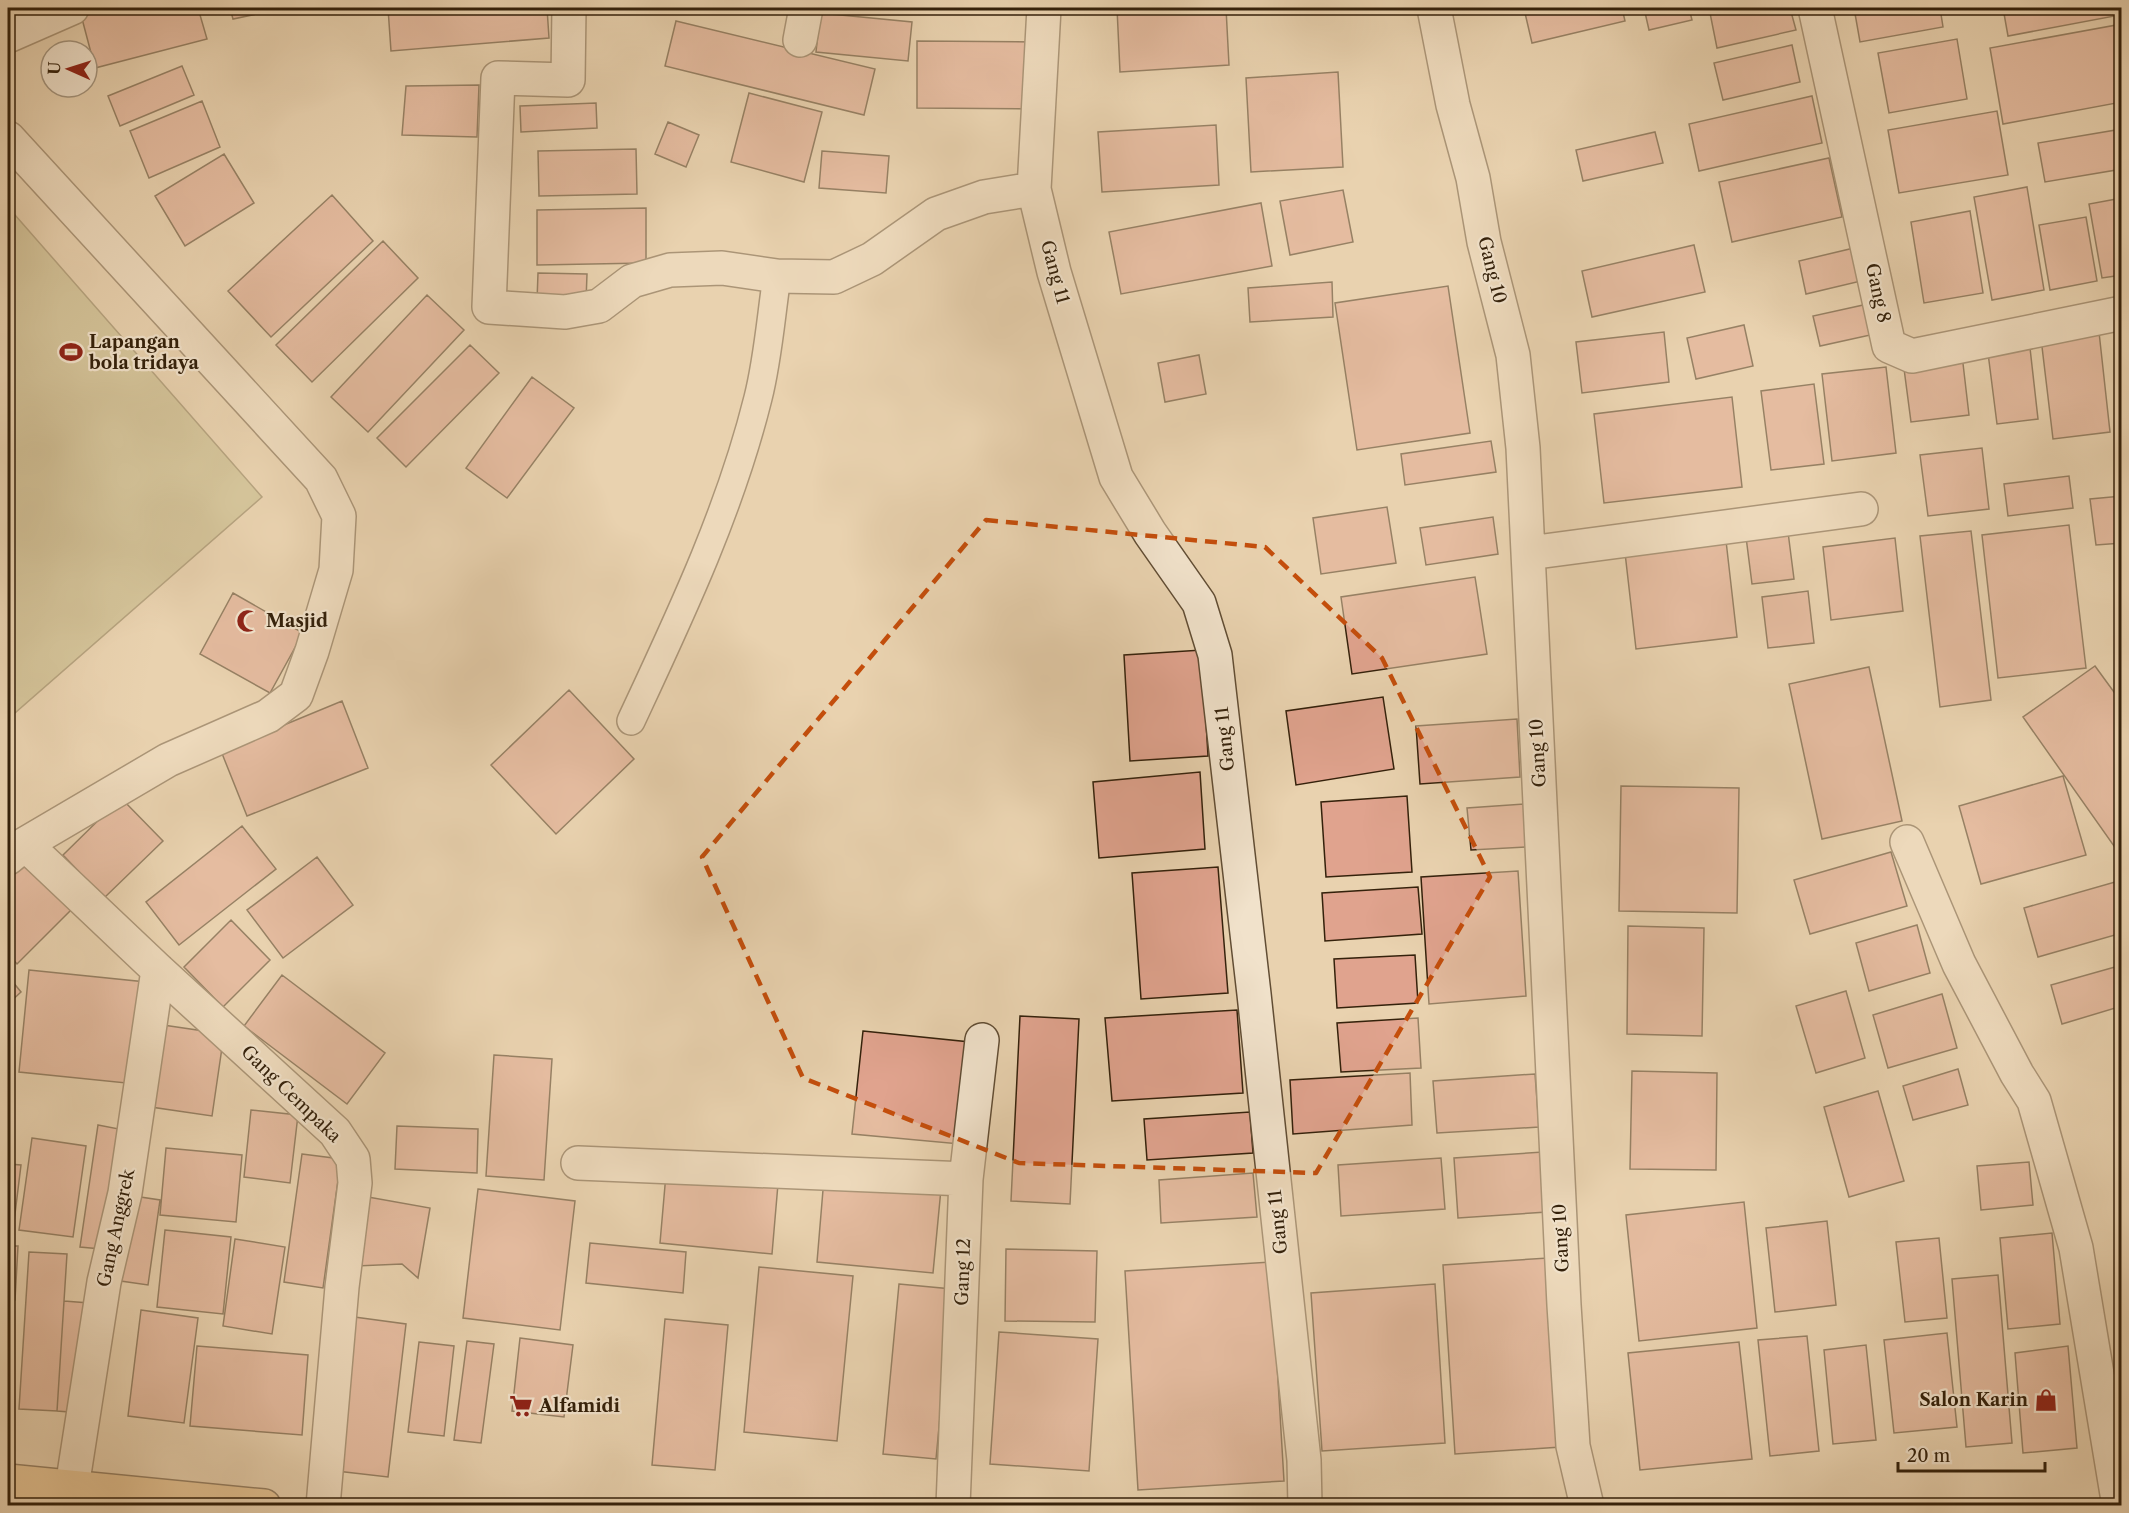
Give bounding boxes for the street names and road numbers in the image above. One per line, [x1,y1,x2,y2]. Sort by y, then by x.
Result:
street label: Gang 10 [1473,234,1511,306]
street label: Gang 11 [1036,238,1074,307]
street label: Gang 8 [1861,261,1895,325]
street label: Gang 11 [1211,705,1239,772]
street label: Gang 10 [1525,718,1551,788]
street label: Gang Cempaka [236,1041,346,1148]
street label: Gang Anggrek [93,1165,140,1289]
street label: Gang 11 [1264,1188,1292,1255]
street label: Gang 10 [1548,1203,1574,1273]
street label: Gang 12 [951,1238,975,1306]

